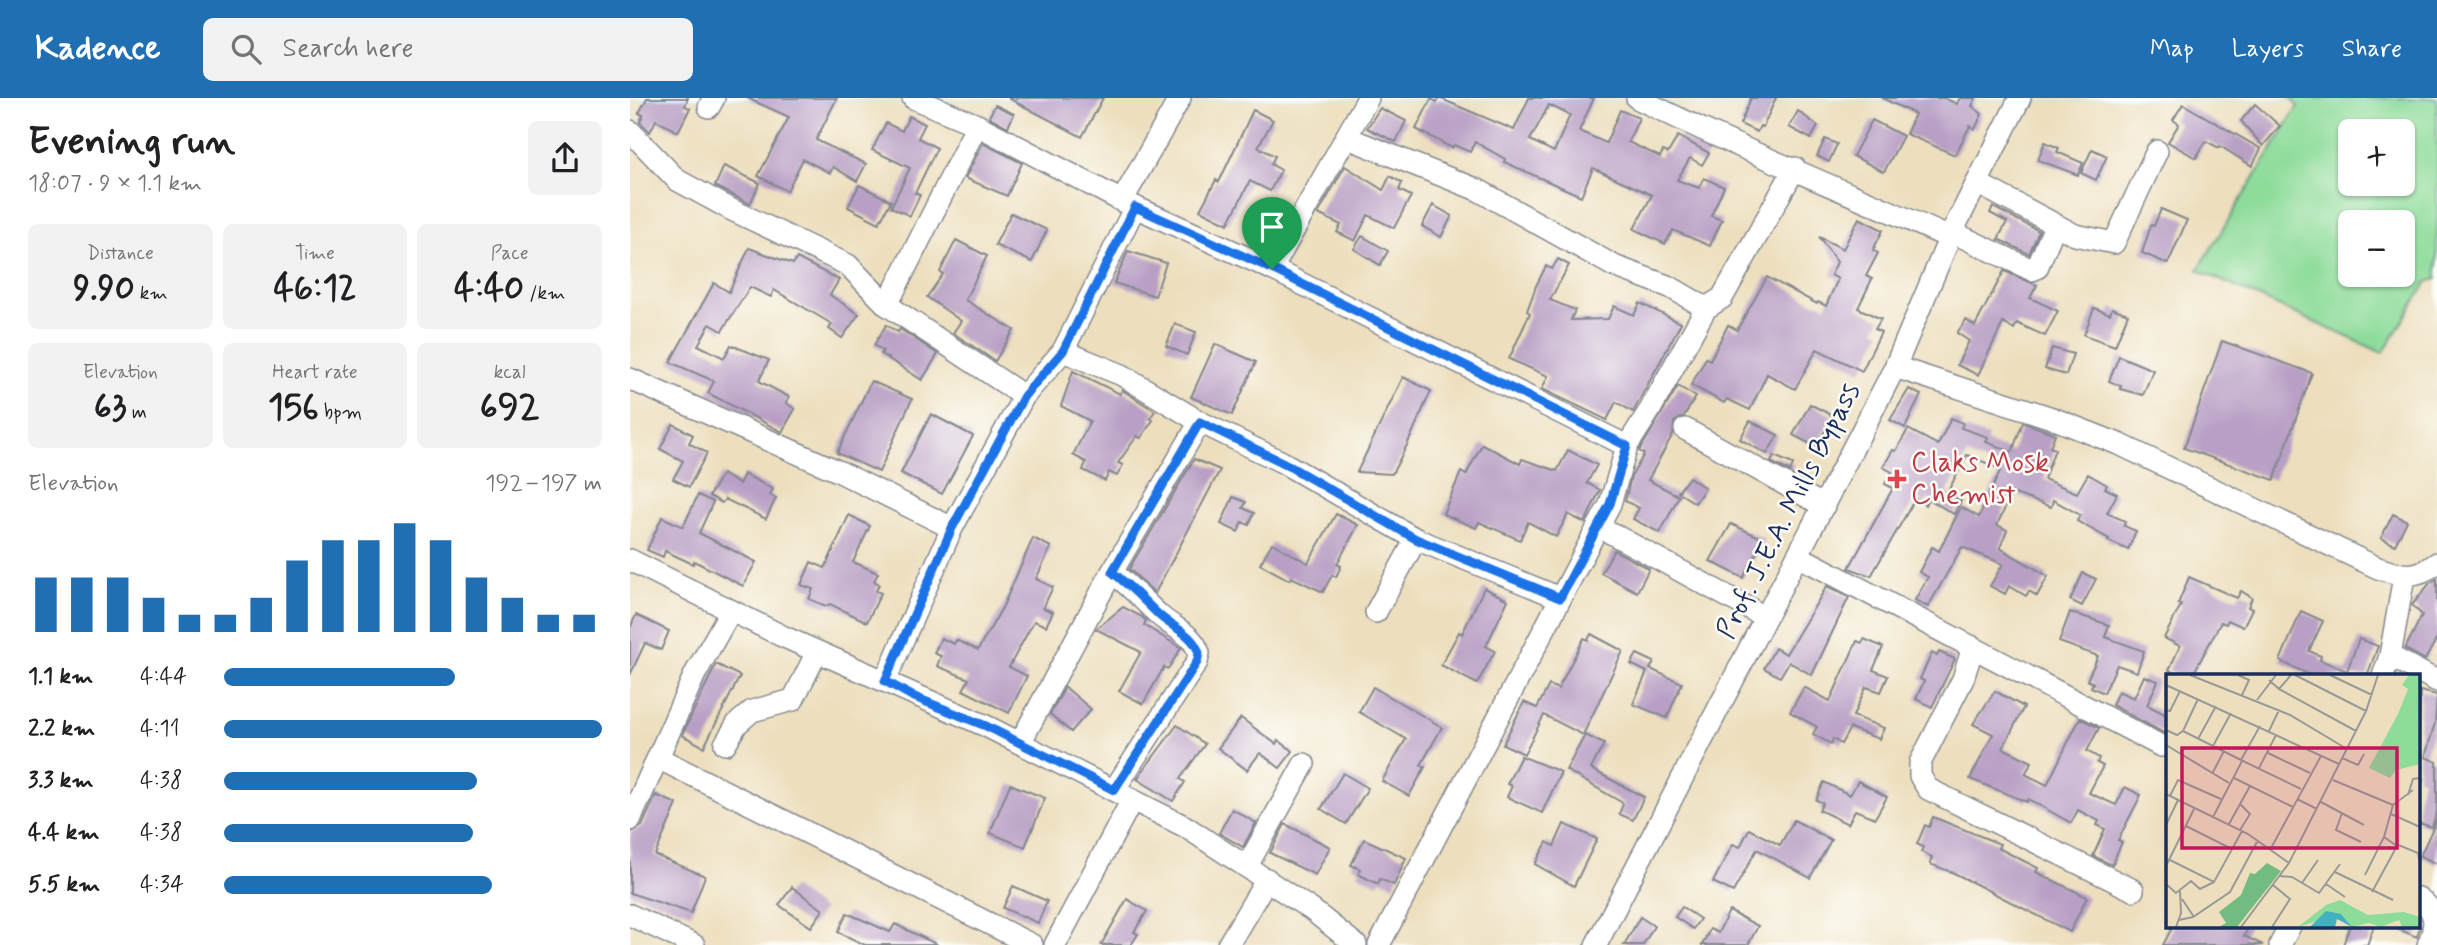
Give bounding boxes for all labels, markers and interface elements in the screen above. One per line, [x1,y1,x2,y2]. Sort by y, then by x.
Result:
search box [203,18,693,81]
text: Kadence [35,27,161,71]
icon: search [227,30,265,68]
text: Search here [283,32,413,66]
text: Map [2150,34,2194,65]
text: Layers [2232,34,2304,65]
text: Share [2342,34,2402,65]
text: Evening run [28,118,235,167]
map controls [2338,119,2415,287]
button: + [2338,119,2415,196]
button: share [528,121,602,195]
text: 18:07 · 9 × 1.1 km [28,169,202,199]
pin [1242,197,1302,269]
icon: arrive [1253,208,1291,246]
button: − [2338,210,2415,287]
text: Distance [87,241,154,266]
text: Time [295,241,335,266]
text: Pace [491,241,529,266]
text: 9.90 [73,266,135,312]
text: 46:12 [273,266,357,312]
text: 4:40 [454,266,524,312]
text: km [135,281,168,306]
text: /km [524,281,565,306]
text: Elevation [83,360,158,385]
text: Heart rate [272,360,358,385]
text: kcal [494,360,526,385]
street label: Prof. J.E.A. Mills Bypass [1708,377,1870,645]
text: 63 [94,385,127,431]
text: 156 [268,385,319,431]
text: 692 [480,385,539,431]
text: m [127,400,147,425]
text: bpm [319,400,362,425]
place label: Claks Mosk Chemist [1911,445,2049,514]
text: Elevation [28,469,119,499]
text: 192–197 m [485,469,602,499]
marker: Claks Mosk Chemist [1889,471,1905,487]
text: 1.1 km [28,662,93,692]
text: 4:44 [140,662,187,692]
inset map [2166,674,2420,928]
text: 2.2 km [28,714,95,744]
text: 4:11 [140,714,180,744]
text: 3.3 km [28,766,93,796]
text: 4:38 [140,766,183,796]
text: 4.4 km [28,818,99,848]
text: 4:38 [140,818,183,848]
text: 5.5 km [28,870,100,900]
text: 4:34 [140,870,184,900]

